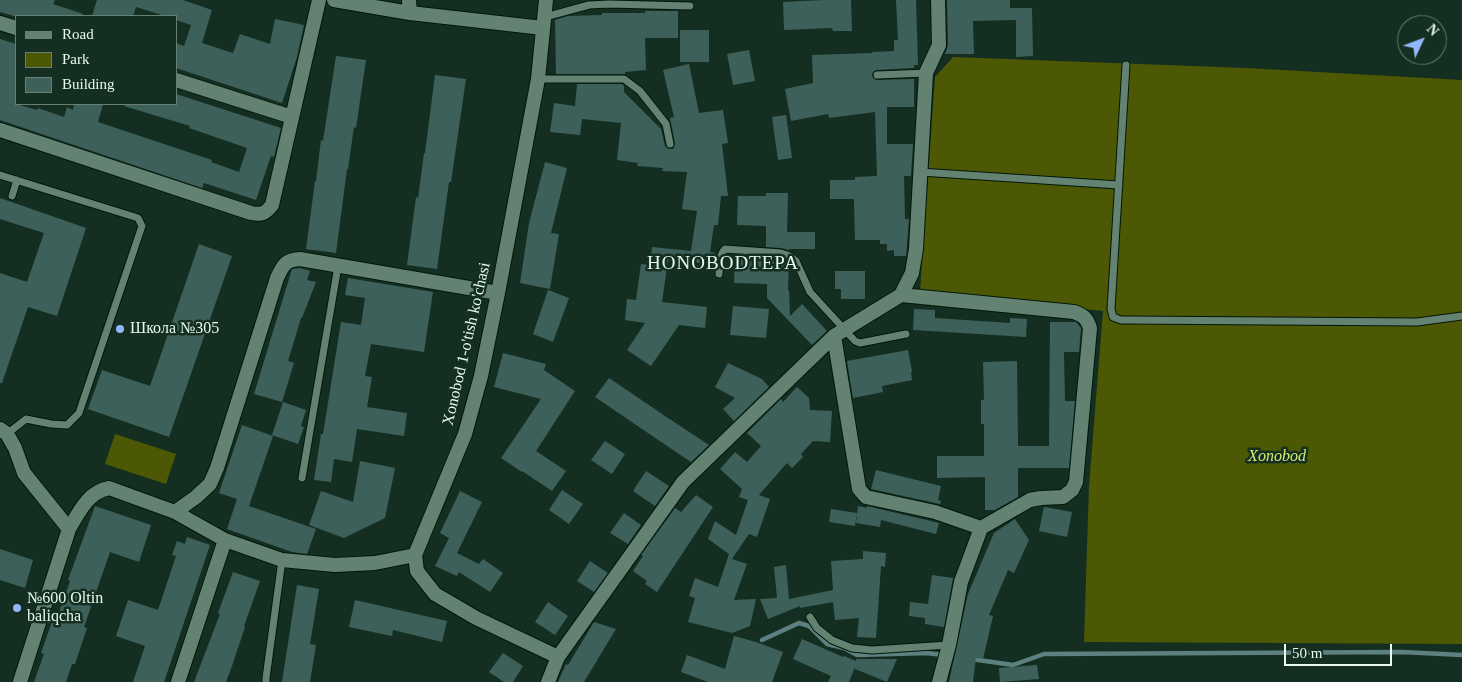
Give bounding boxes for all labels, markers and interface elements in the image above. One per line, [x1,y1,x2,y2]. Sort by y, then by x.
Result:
legend [15,15,178,105]
north arrow [1397,15,1447,65]
text: N [1424,21,1442,39]
text: Road [62,26,94,42]
text: Park [62,51,90,67]
text: Building [62,76,115,92]
district label: HONOBODTEPA [646,253,800,275]
street label: Xonobod 1-o'tish ko'chasi [439,261,495,427]
place label: Школа №305 [130,319,219,339]
marker: Школа №305 [114,323,126,335]
park label: Xonobod [1248,447,1306,467]
place label: №600 Oltin baliqcha [27,589,103,627]
marker: №600 Oltin baliqcha [11,602,23,614]
scale bar [1287,634,1394,666]
text: 50 m [1292,645,1322,661]

